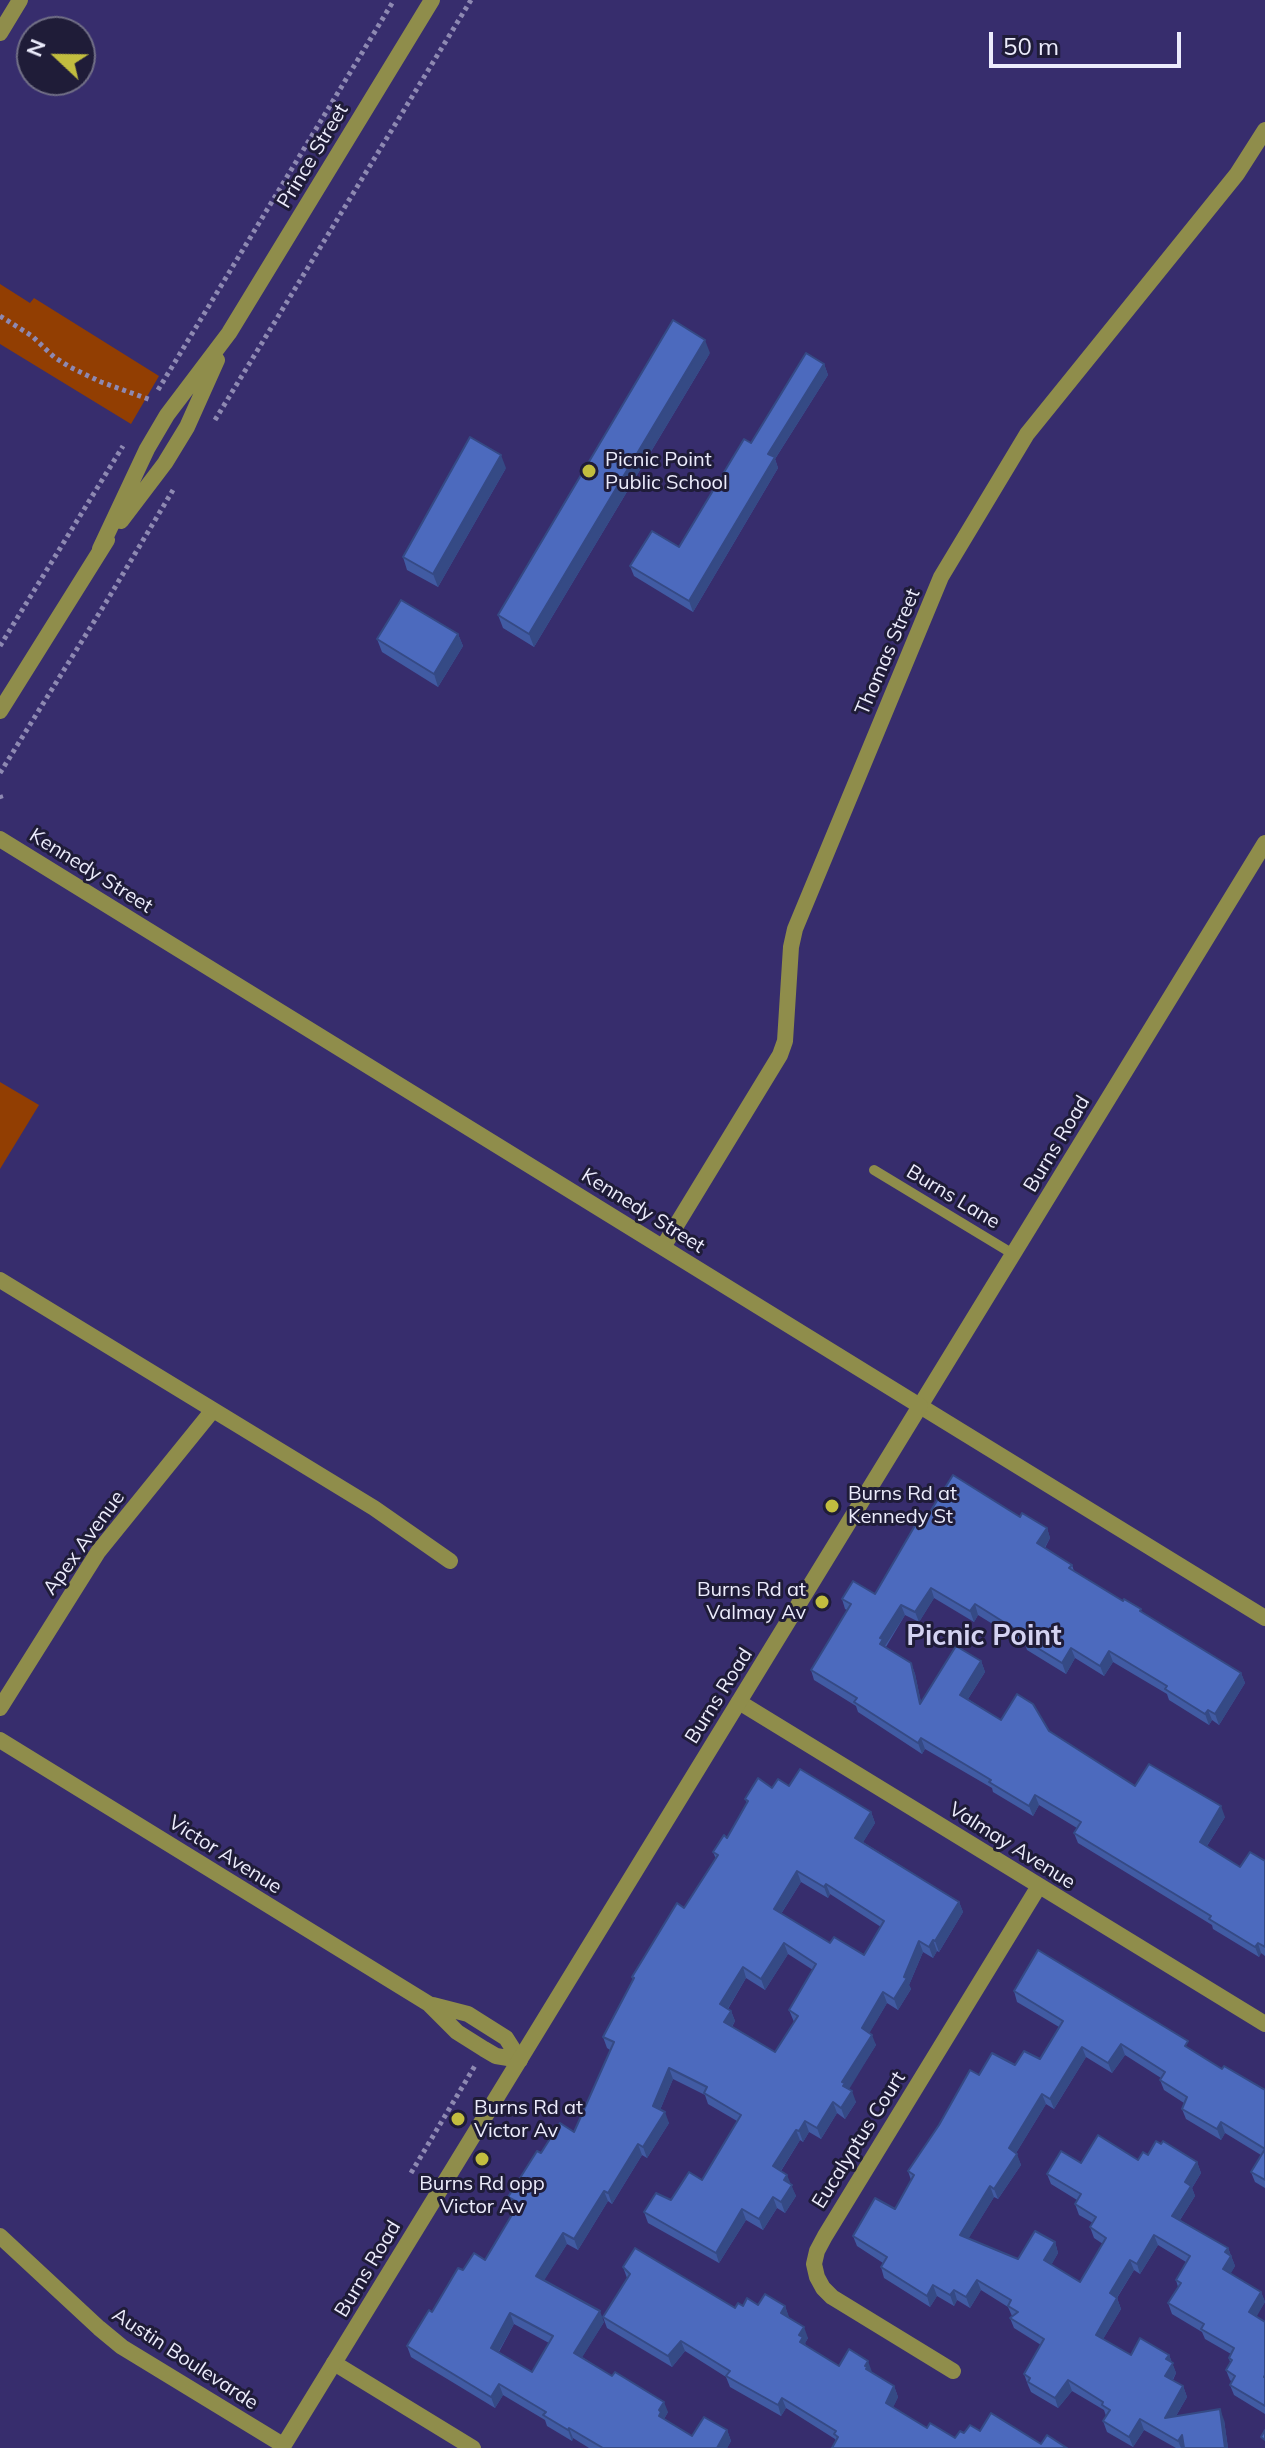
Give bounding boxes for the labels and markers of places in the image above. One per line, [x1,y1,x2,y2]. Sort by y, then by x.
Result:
place label: Picnic Point Public School [605,448,728,495]
marker: Picnic Point Public School [580,462,598,480]
place label: Burns Rd at Kennedy St [848,1482,957,1529]
marker: Burns Rd at Kennedy St [823,1497,841,1515]
place label: Burns Rd at Valmay Av [697,1578,806,1625]
marker: Burns Rd at Valmay Av [813,1593,831,1611]
place label: Burns Rd at Victor Av [474,2096,583,2143]
marker: Burns Rd at Victor Av [449,2110,467,2128]
marker: Burns Rd opp Victor Av [473,2150,491,2168]
place label: Burns Rd opp Victor Av [419,2172,545,2219]

